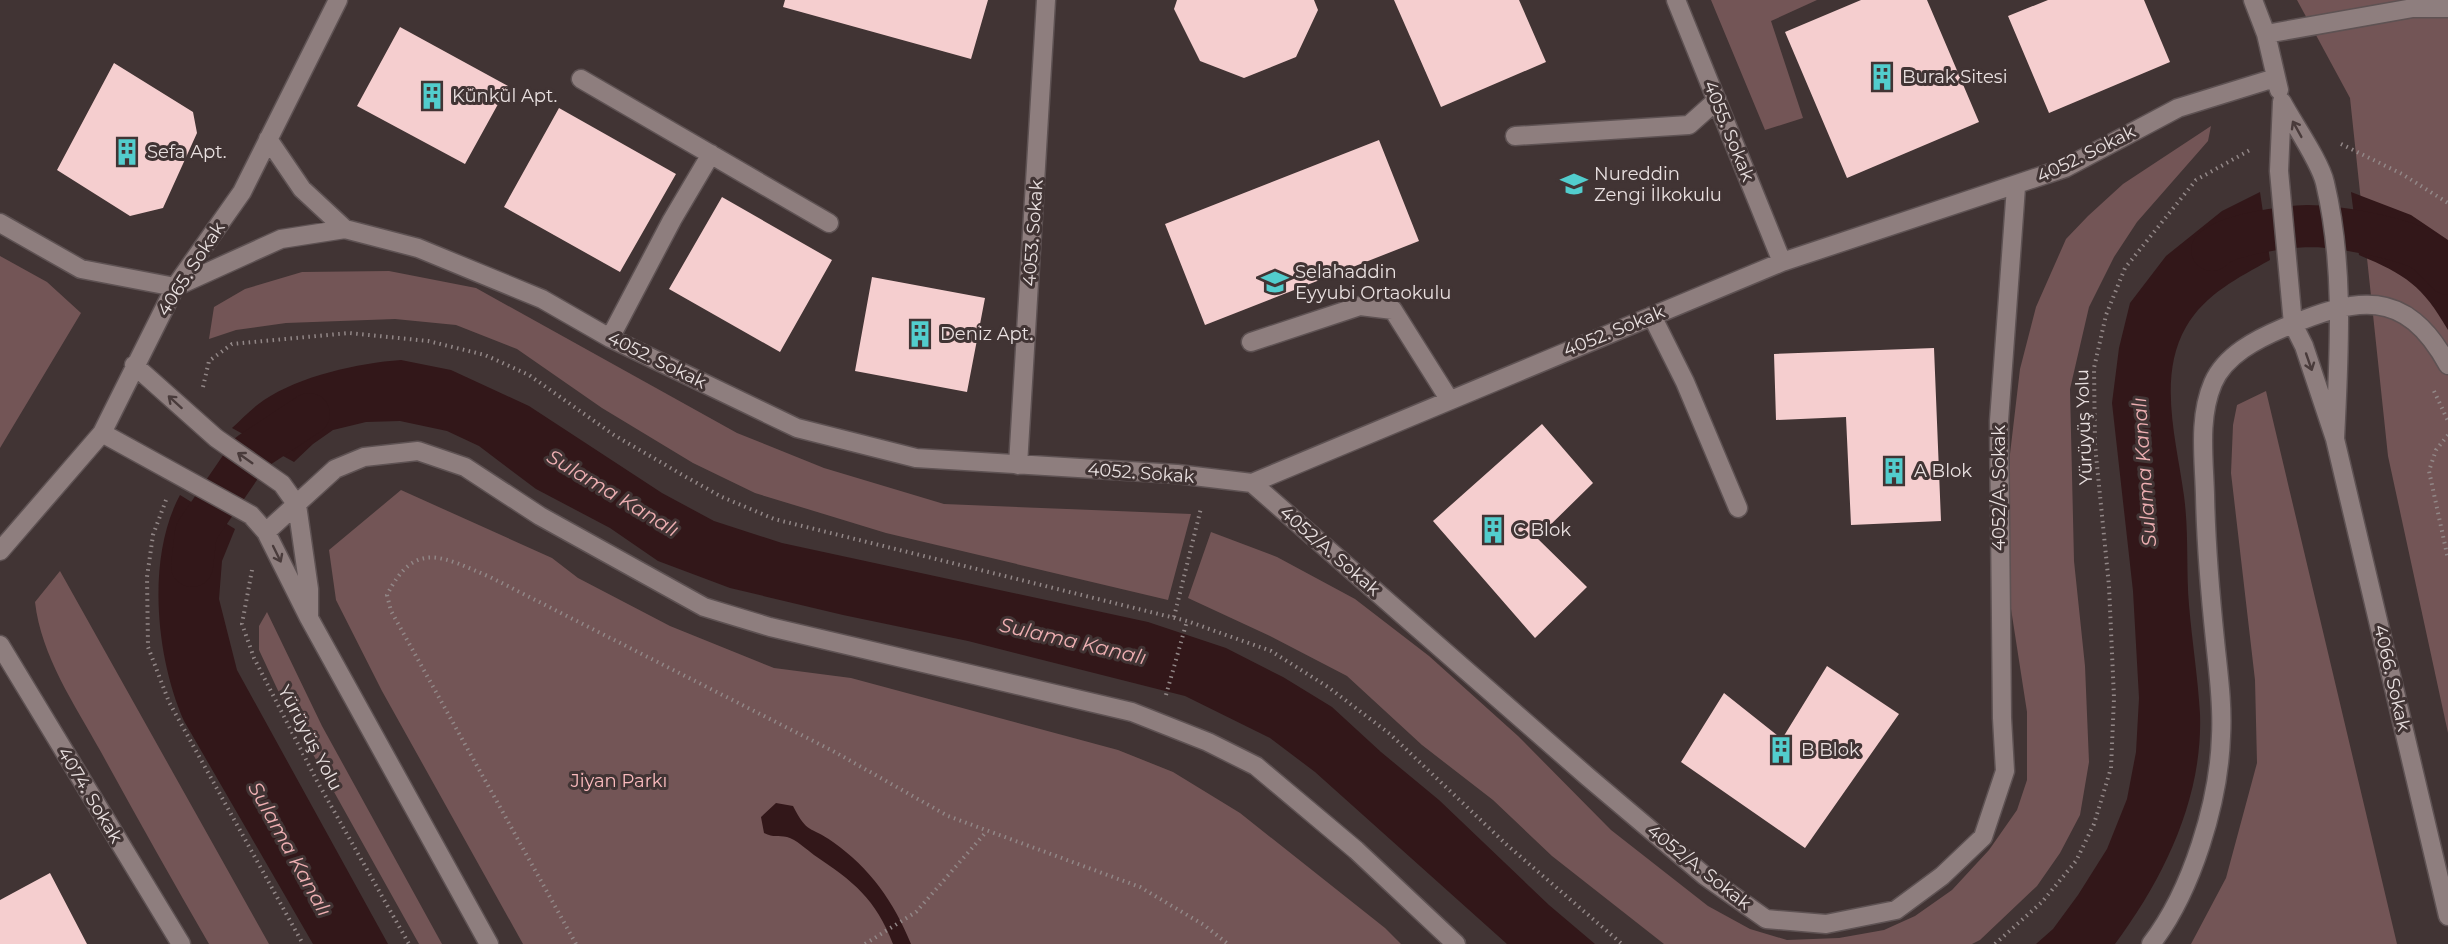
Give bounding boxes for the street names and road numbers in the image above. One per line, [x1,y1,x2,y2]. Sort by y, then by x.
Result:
street label: 4055. Sokak [1699,77,1759,185]
street label: 4052. Sokak [2033,121,2139,187]
street label: 4053. Sokak [1018,179,1048,287]
street label: 4065. Sokak [152,218,230,320]
street label: 4052. Sokak [1560,301,1668,361]
street label: 4052. Sokak [604,327,710,393]
street label: Yürüyüş Yolu [2071,369,2097,485]
street label: 4052/A. Sokak [1988,425,2010,551]
street label: 4052. Sokak [1087,458,1195,488]
street label: 4052/A. Sokak [1275,501,1385,601]
street label: 4066. Sokak [2369,623,2415,734]
street label: Yürüyüş Yolu [273,682,347,794]
street label: 4074. Sokak [53,743,127,847]
street label: 4052/A. Sokak [1643,820,1756,915]

